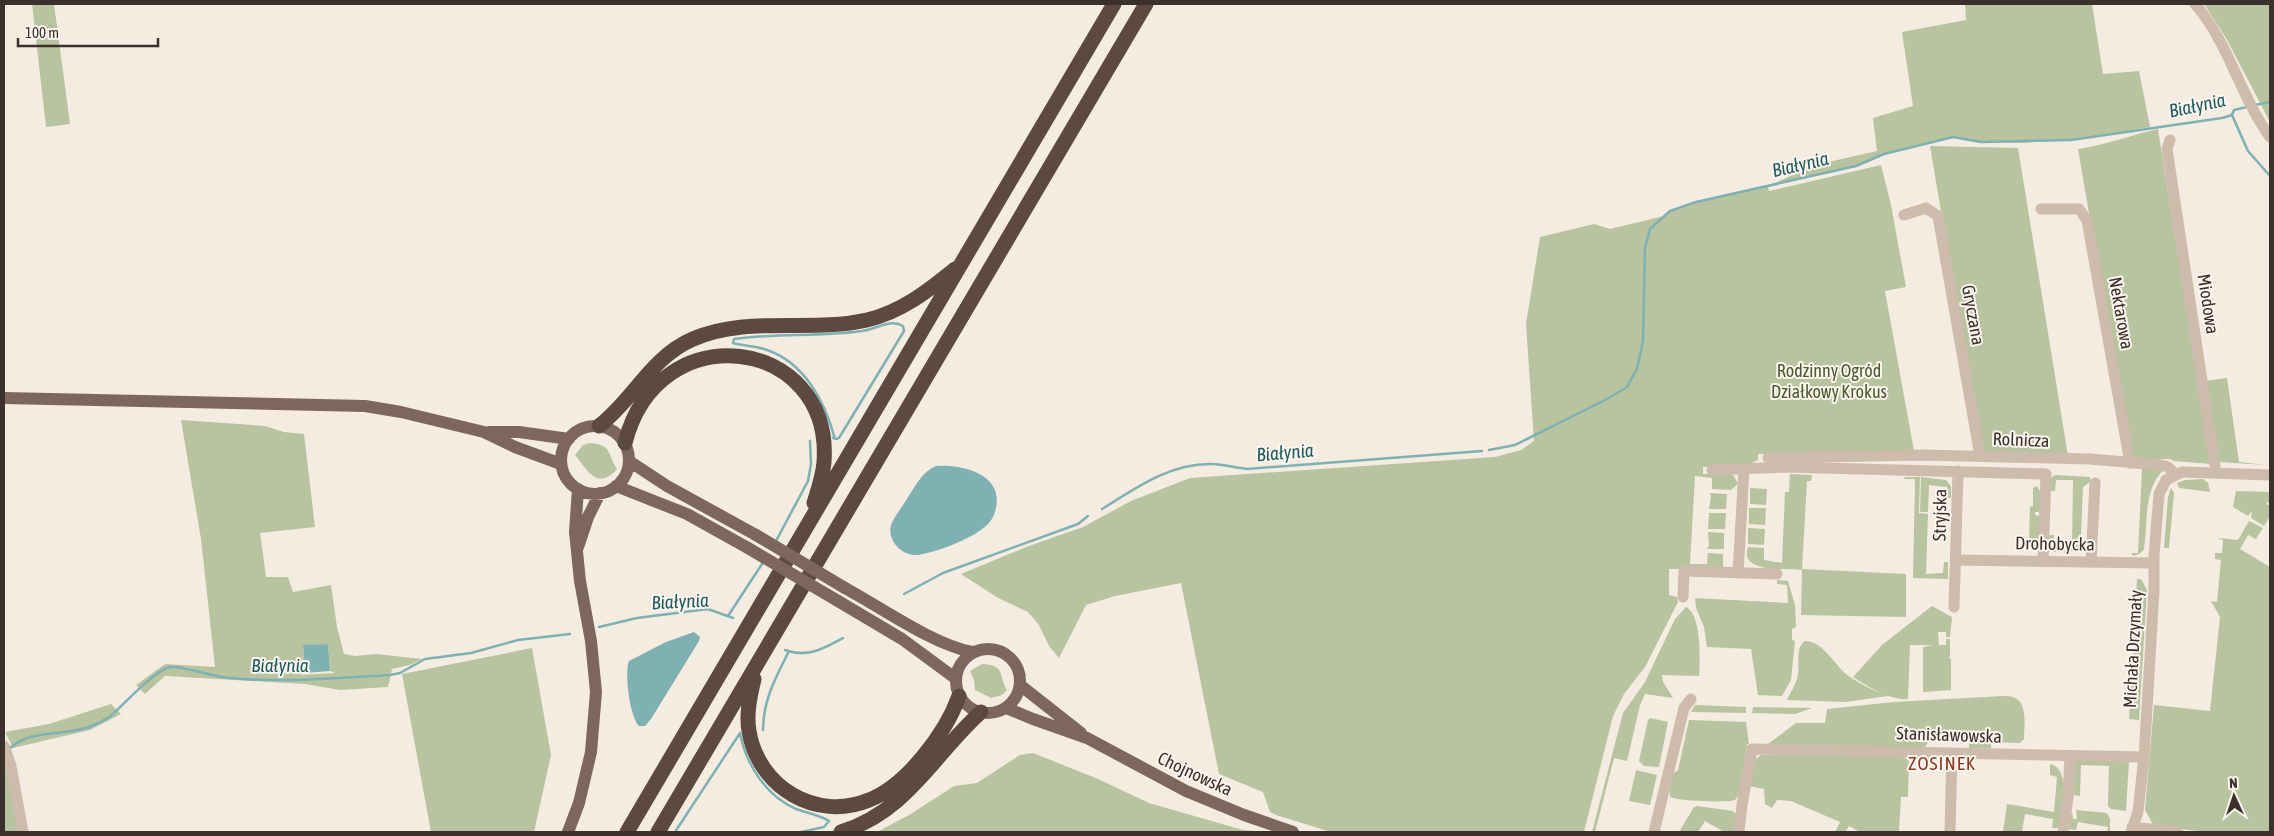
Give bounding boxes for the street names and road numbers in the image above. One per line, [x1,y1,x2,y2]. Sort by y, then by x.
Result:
street label: Miodowa [2193,272,2224,335]
street label: Nektarowa [2105,275,2138,351]
street label: Gryczana [1958,283,1989,347]
street label: Rolnicza [1992,428,2050,451]
street label: Stryjska [1929,489,1950,541]
street label: Drohobycka [2015,532,2095,555]
street label: Michała Drzymały [2119,589,2146,709]
street label: Stanisławowska [1896,722,2002,747]
street label: Chojnowska [1155,747,1236,800]

